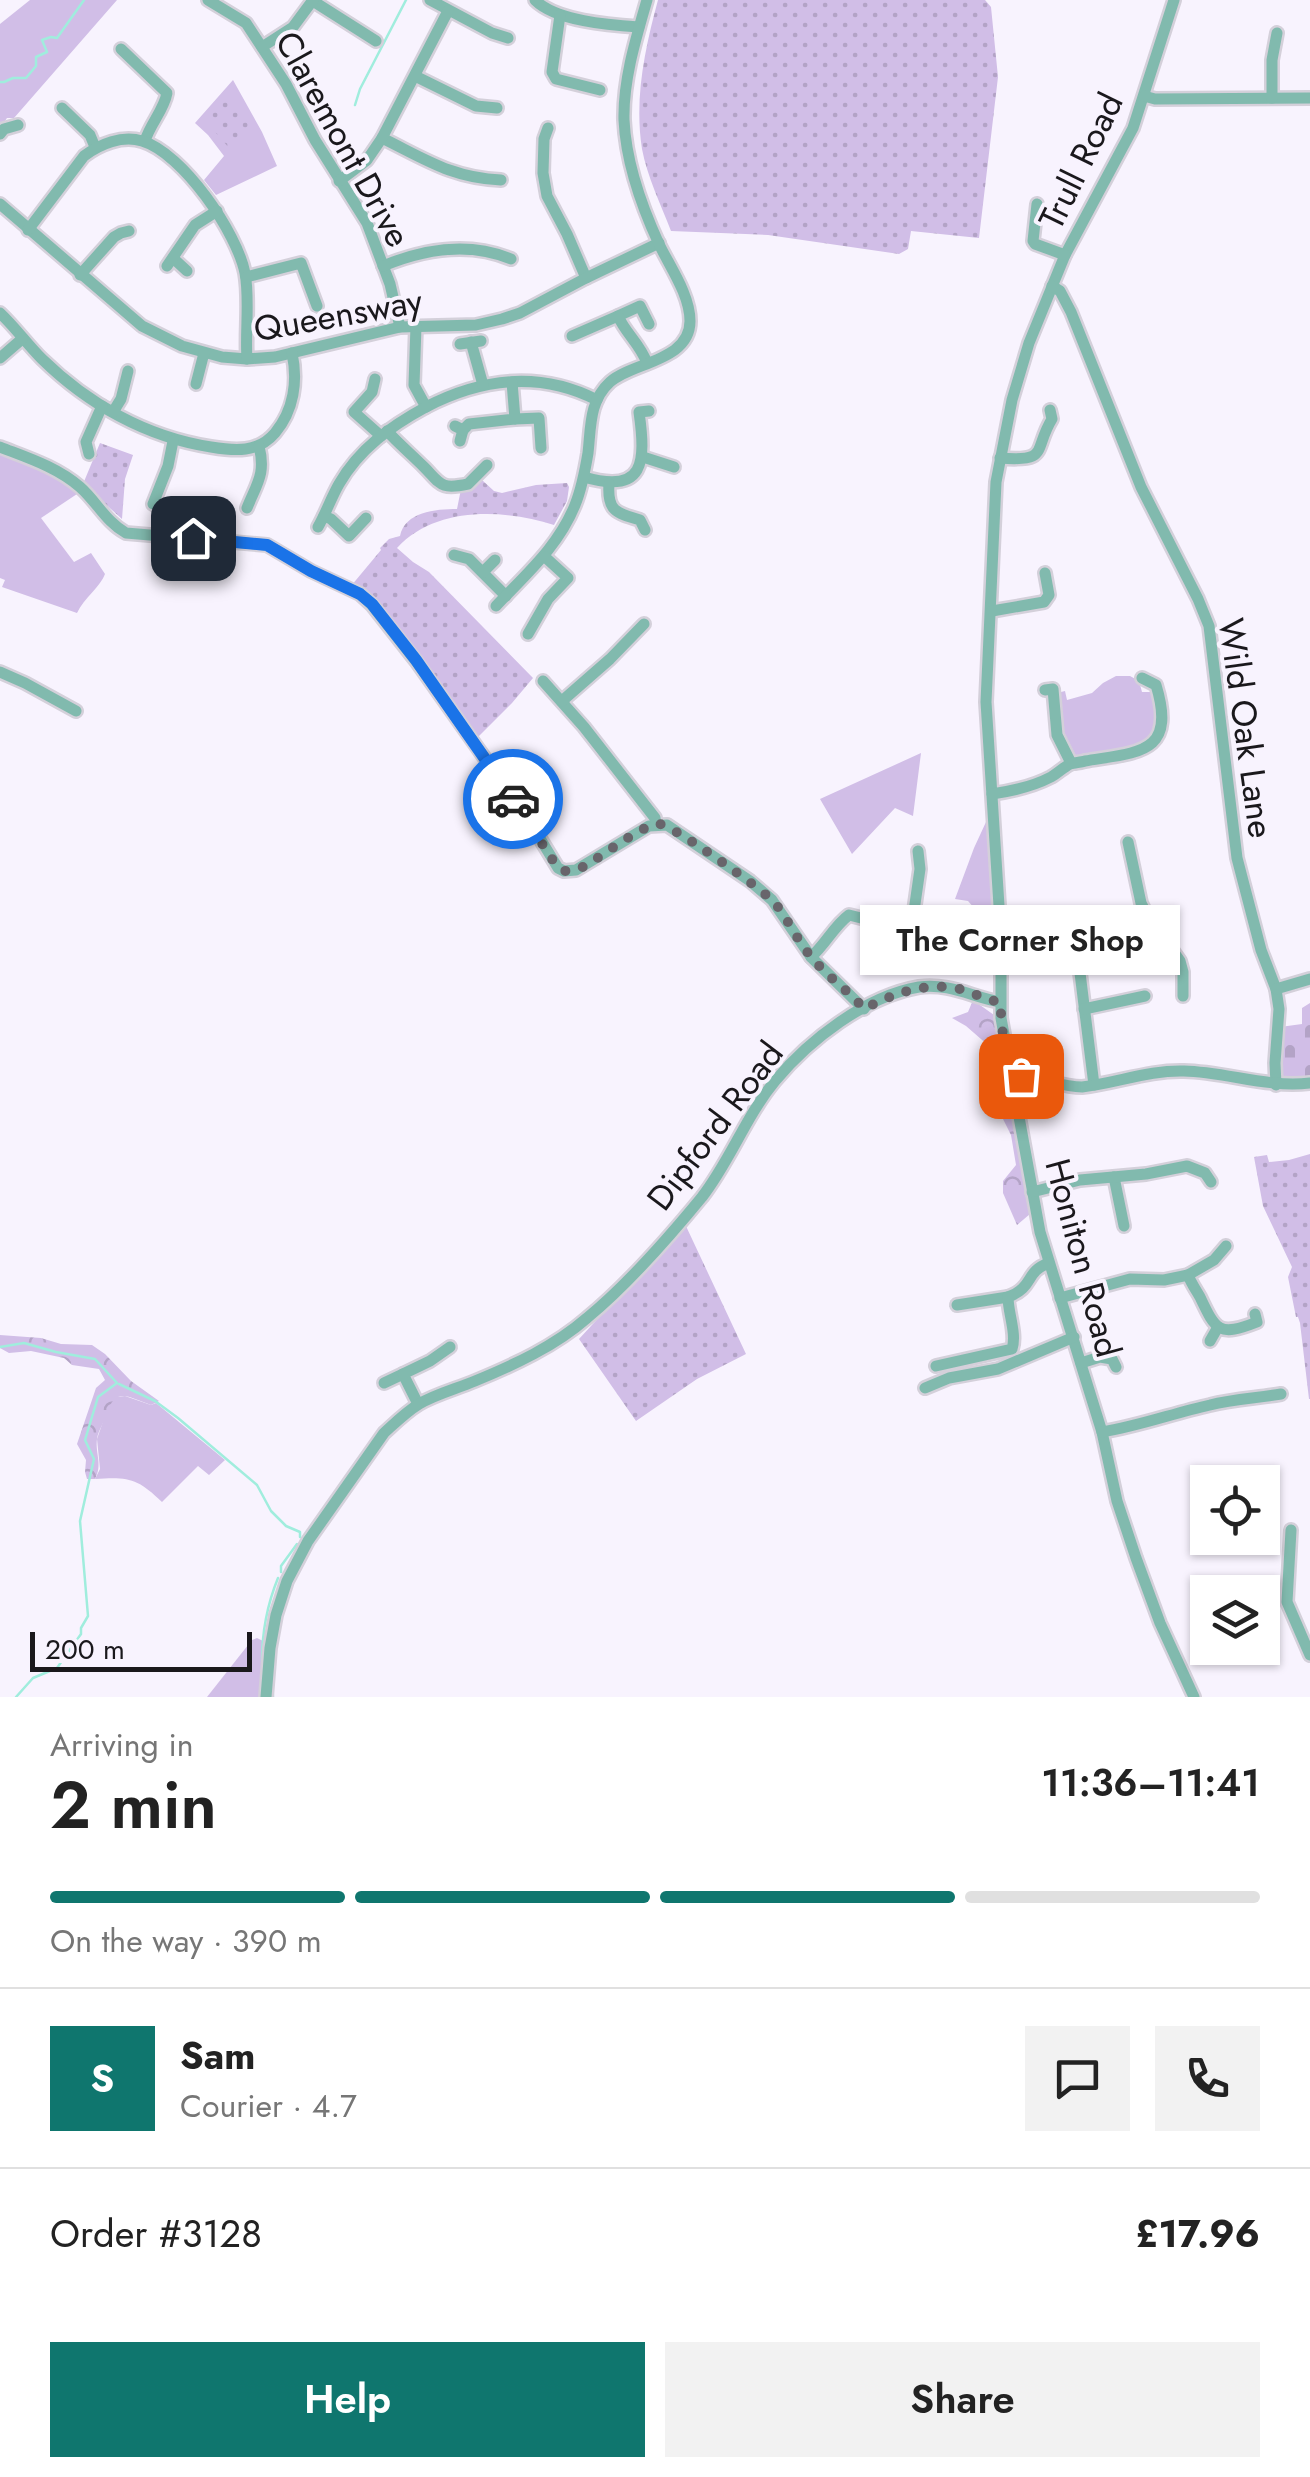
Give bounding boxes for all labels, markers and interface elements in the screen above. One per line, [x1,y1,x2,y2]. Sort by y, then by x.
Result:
street label: Claremont Drive [263,22,423,256]
street label: Trull Road [1027,84,1135,238]
street label: Queensway [250,275,427,354]
pin [151,496,236,581]
icon: home [166,511,221,566]
street label: Wild Oak Lane [1206,615,1286,841]
courier [463,749,563,849]
icon: car [486,772,541,827]
callout: The Corner Shop [861,906,1181,976]
text: The Corner Shop [896,917,1144,963]
street label: Dipford Road [635,1031,795,1221]
pin [979,1034,1064,1119]
icon: bag [994,1049,1049,1104]
street label: Honiton Road [1033,1153,1133,1363]
map controls [1190,1465,1280,1665]
button: locate [1190,1465,1280,1555]
button: layers [1190,1575,1280,1665]
scale bar [30,1627,252,1672]
text: 200 m [45,1629,125,1670]
text: Arriving in [50,1722,194,1768]
text: 11:36–11:41 [1041,1755,1260,1810]
text: 2 min [50,1758,217,1852]
text: On the way · 390 m [50,1918,322,1964]
button: chat [1025,2026,1130,2131]
button: phone [1155,2026,1260,2131]
text: Sam [180,2028,255,2083]
text: S [91,2051,114,2106]
text: Courier · 4.7 [180,2083,357,2129]
text: Order #3128 [50,2206,262,2261]
text: £17.96 [1135,2206,1260,2261]
button: Help [50,2342,645,2457]
button: Share [665,2342,1260,2457]

